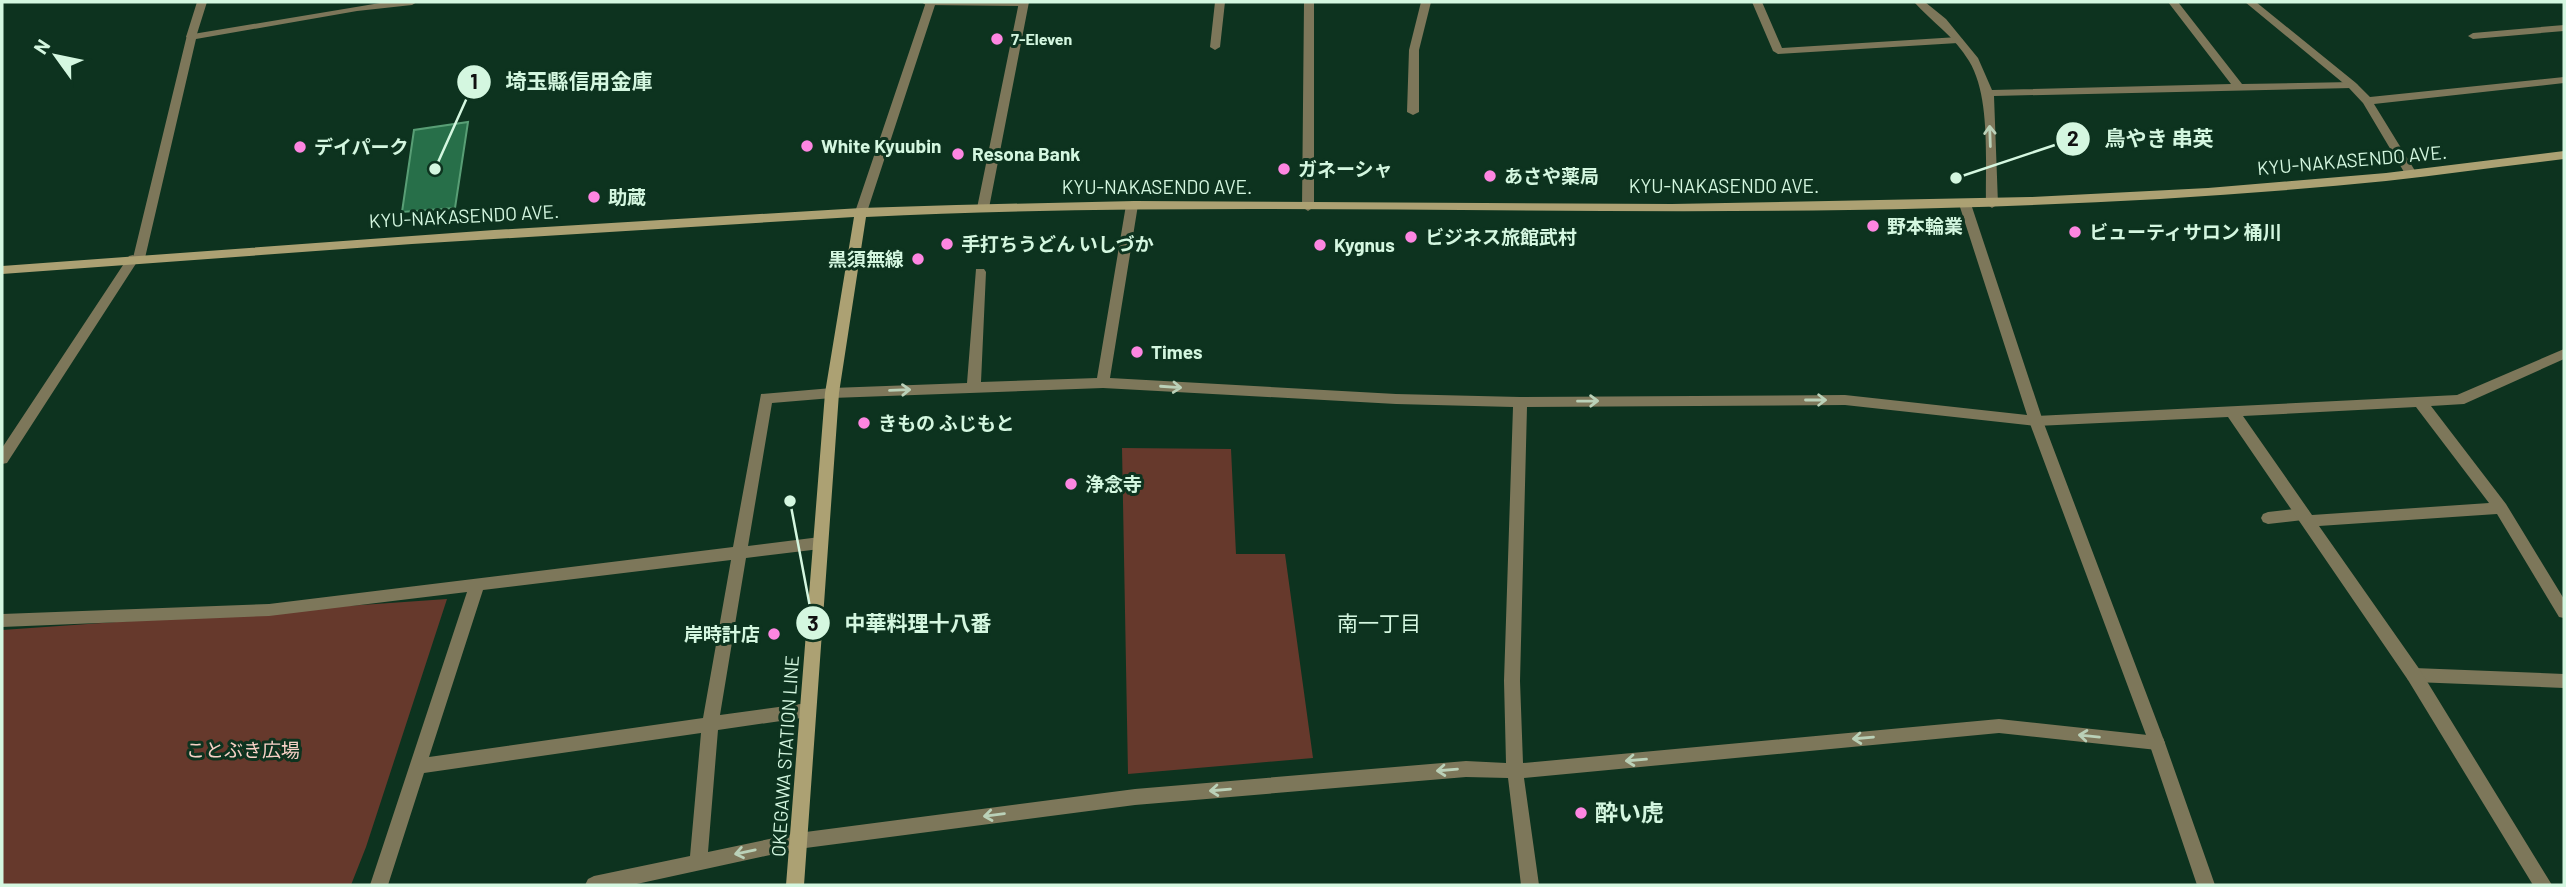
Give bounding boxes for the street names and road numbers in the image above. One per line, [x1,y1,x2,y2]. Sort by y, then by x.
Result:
street label: KYU-NAKASENDO AVE. [2256,140,2448,179]
street label: KYU-NAKASENDO AVE. [1629,174,1819,197]
street label: KYU-NAKASENDO AVE. [1062,175,1252,198]
street label: KYU-NAKASENDO AVE. [368,199,560,232]
street label: OKEGAWA STATION LINE [766,654,803,858]

